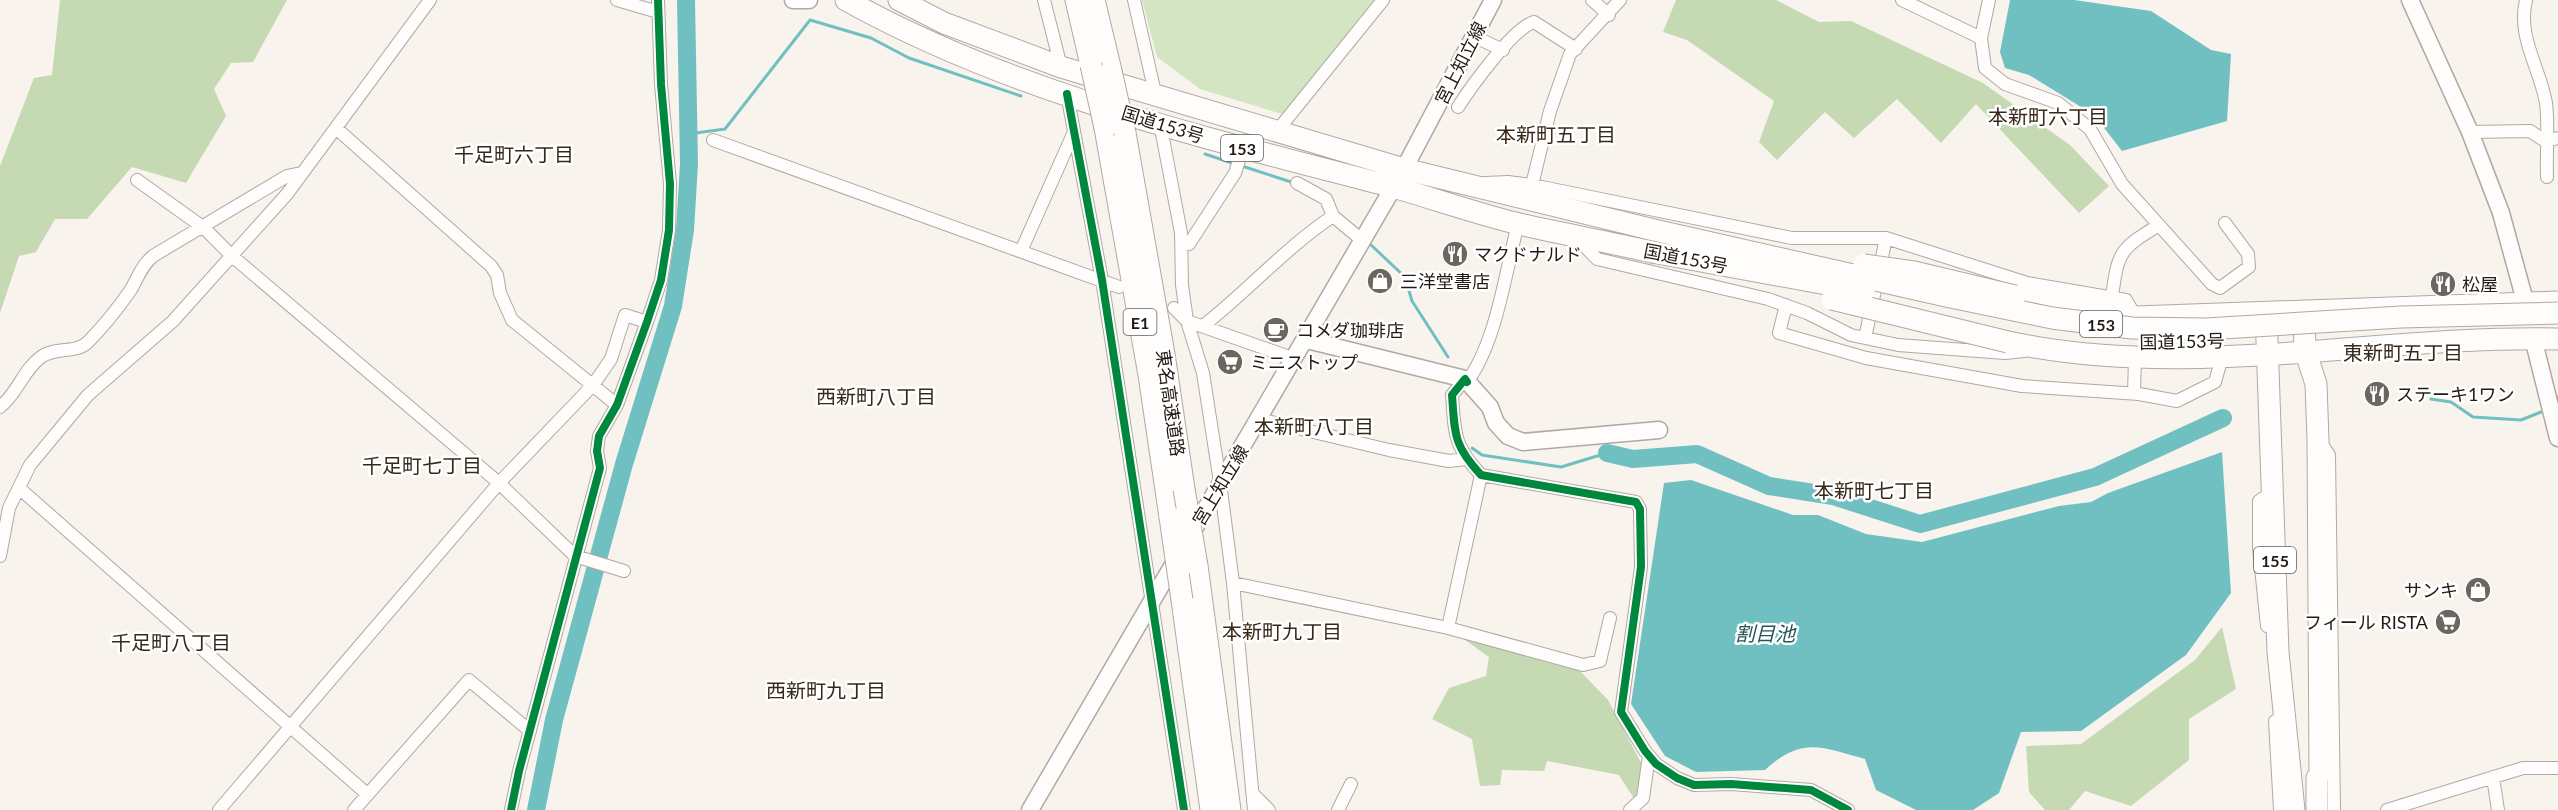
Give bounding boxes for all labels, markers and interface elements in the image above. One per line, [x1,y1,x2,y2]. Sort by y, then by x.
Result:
street label: 宮上知立線 [1430,18,1490,108]
street label: 国道153号 [1119,101,1207,147]
district label: 本新町六丁目 [1988,104,2108,128]
district label: 本新町五丁目 [1496,122,1616,146]
road number: 153 [1221,135,1263,161]
district label: 千足町六丁目 [454,142,574,166]
restaurant icon: マクドナルド [1440,239,1470,269]
street label: 国道153号 [1642,239,1730,277]
place label: マクドナルド [1474,243,1582,265]
shop icon: 三洋堂書店 [1365,266,1395,296]
restaurant icon: 松屋 [2428,269,2458,299]
place label: 三洋堂書店 [1400,270,1490,292]
place label: 松屋 [2462,273,2498,295]
road number: E1 [1124,309,1156,335]
road number: 153 [2080,311,2122,337]
cafe icon: コメダ珈琲店 [1261,315,1291,345]
place label: コメダ珈琲店 [1296,319,1404,341]
street label: 国道153号 [2139,329,2225,353]
district label: 東新町五丁目 [2343,340,2463,364]
supermarket icon: ミニストップ [1215,347,1245,377]
street label: 東名高速道路 [1153,348,1189,458]
place label: ミニストップ [1250,351,1358,373]
restaurant icon: ステーキ1ワン [2362,379,2392,409]
place label: ステーキ1ワン [2396,383,2514,405]
district label: 西新町八丁目 [816,384,936,408]
district label: 本新町八丁目 [1254,414,1374,438]
street label: 宮上知立線 [1187,441,1253,529]
district label: 千足町七丁目 [362,453,482,477]
district label: 本新町七丁目 [1814,478,1934,502]
road number: 155 [2254,547,2296,573]
shop icon: サンキ [2463,575,2493,605]
place label: サンキ [2404,579,2458,601]
supermarket icon: フィール RISTA [2433,607,2463,637]
place label: フィール RISTA [2304,611,2429,633]
district label: 本新町九丁目 [1222,619,1342,643]
water label: 割目池 [1735,621,1797,645]
district label: 千足町八丁目 [111,630,231,654]
district label: 西新町九丁目 [766,678,886,702]

